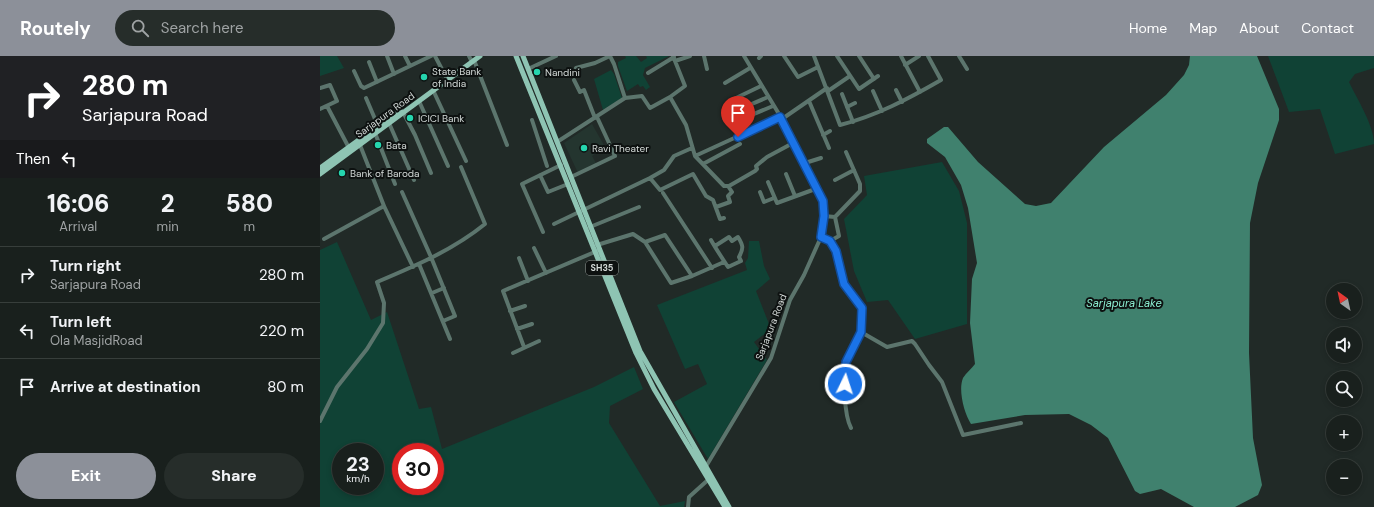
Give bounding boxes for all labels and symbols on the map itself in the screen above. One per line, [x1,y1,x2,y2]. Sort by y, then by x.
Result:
place label: State Bank of India [432,65,481,90]
place label: Nandini [545,66,580,79]
marker: Nandini [532,67,542,77]
marker: State Bank of India [419,72,429,82]
street label: Sarjapura Road [353,89,417,141]
pin [721,96,755,137]
place label: ICICI Bank [418,112,464,125]
marker: ICICI Bank [405,113,415,123]
place label: Bata [386,139,407,152]
marker: Bata [373,140,383,150]
place label: Ravi Theater [592,142,649,155]
marker: Ravi Theater [579,143,589,153]
place label: Bank of Baroda [350,167,420,180]
marker: Bank of Baroda [337,168,347,178]
road number: SH35 [586,261,618,275]
north arrow [1326,283,1362,319]
street label: Sarjapura Road [752,292,790,362]
water label: Sarjapura Lake [1086,296,1162,310]
position arrow [824,363,866,405]
speed limit sign: 30 [392,443,444,495]

